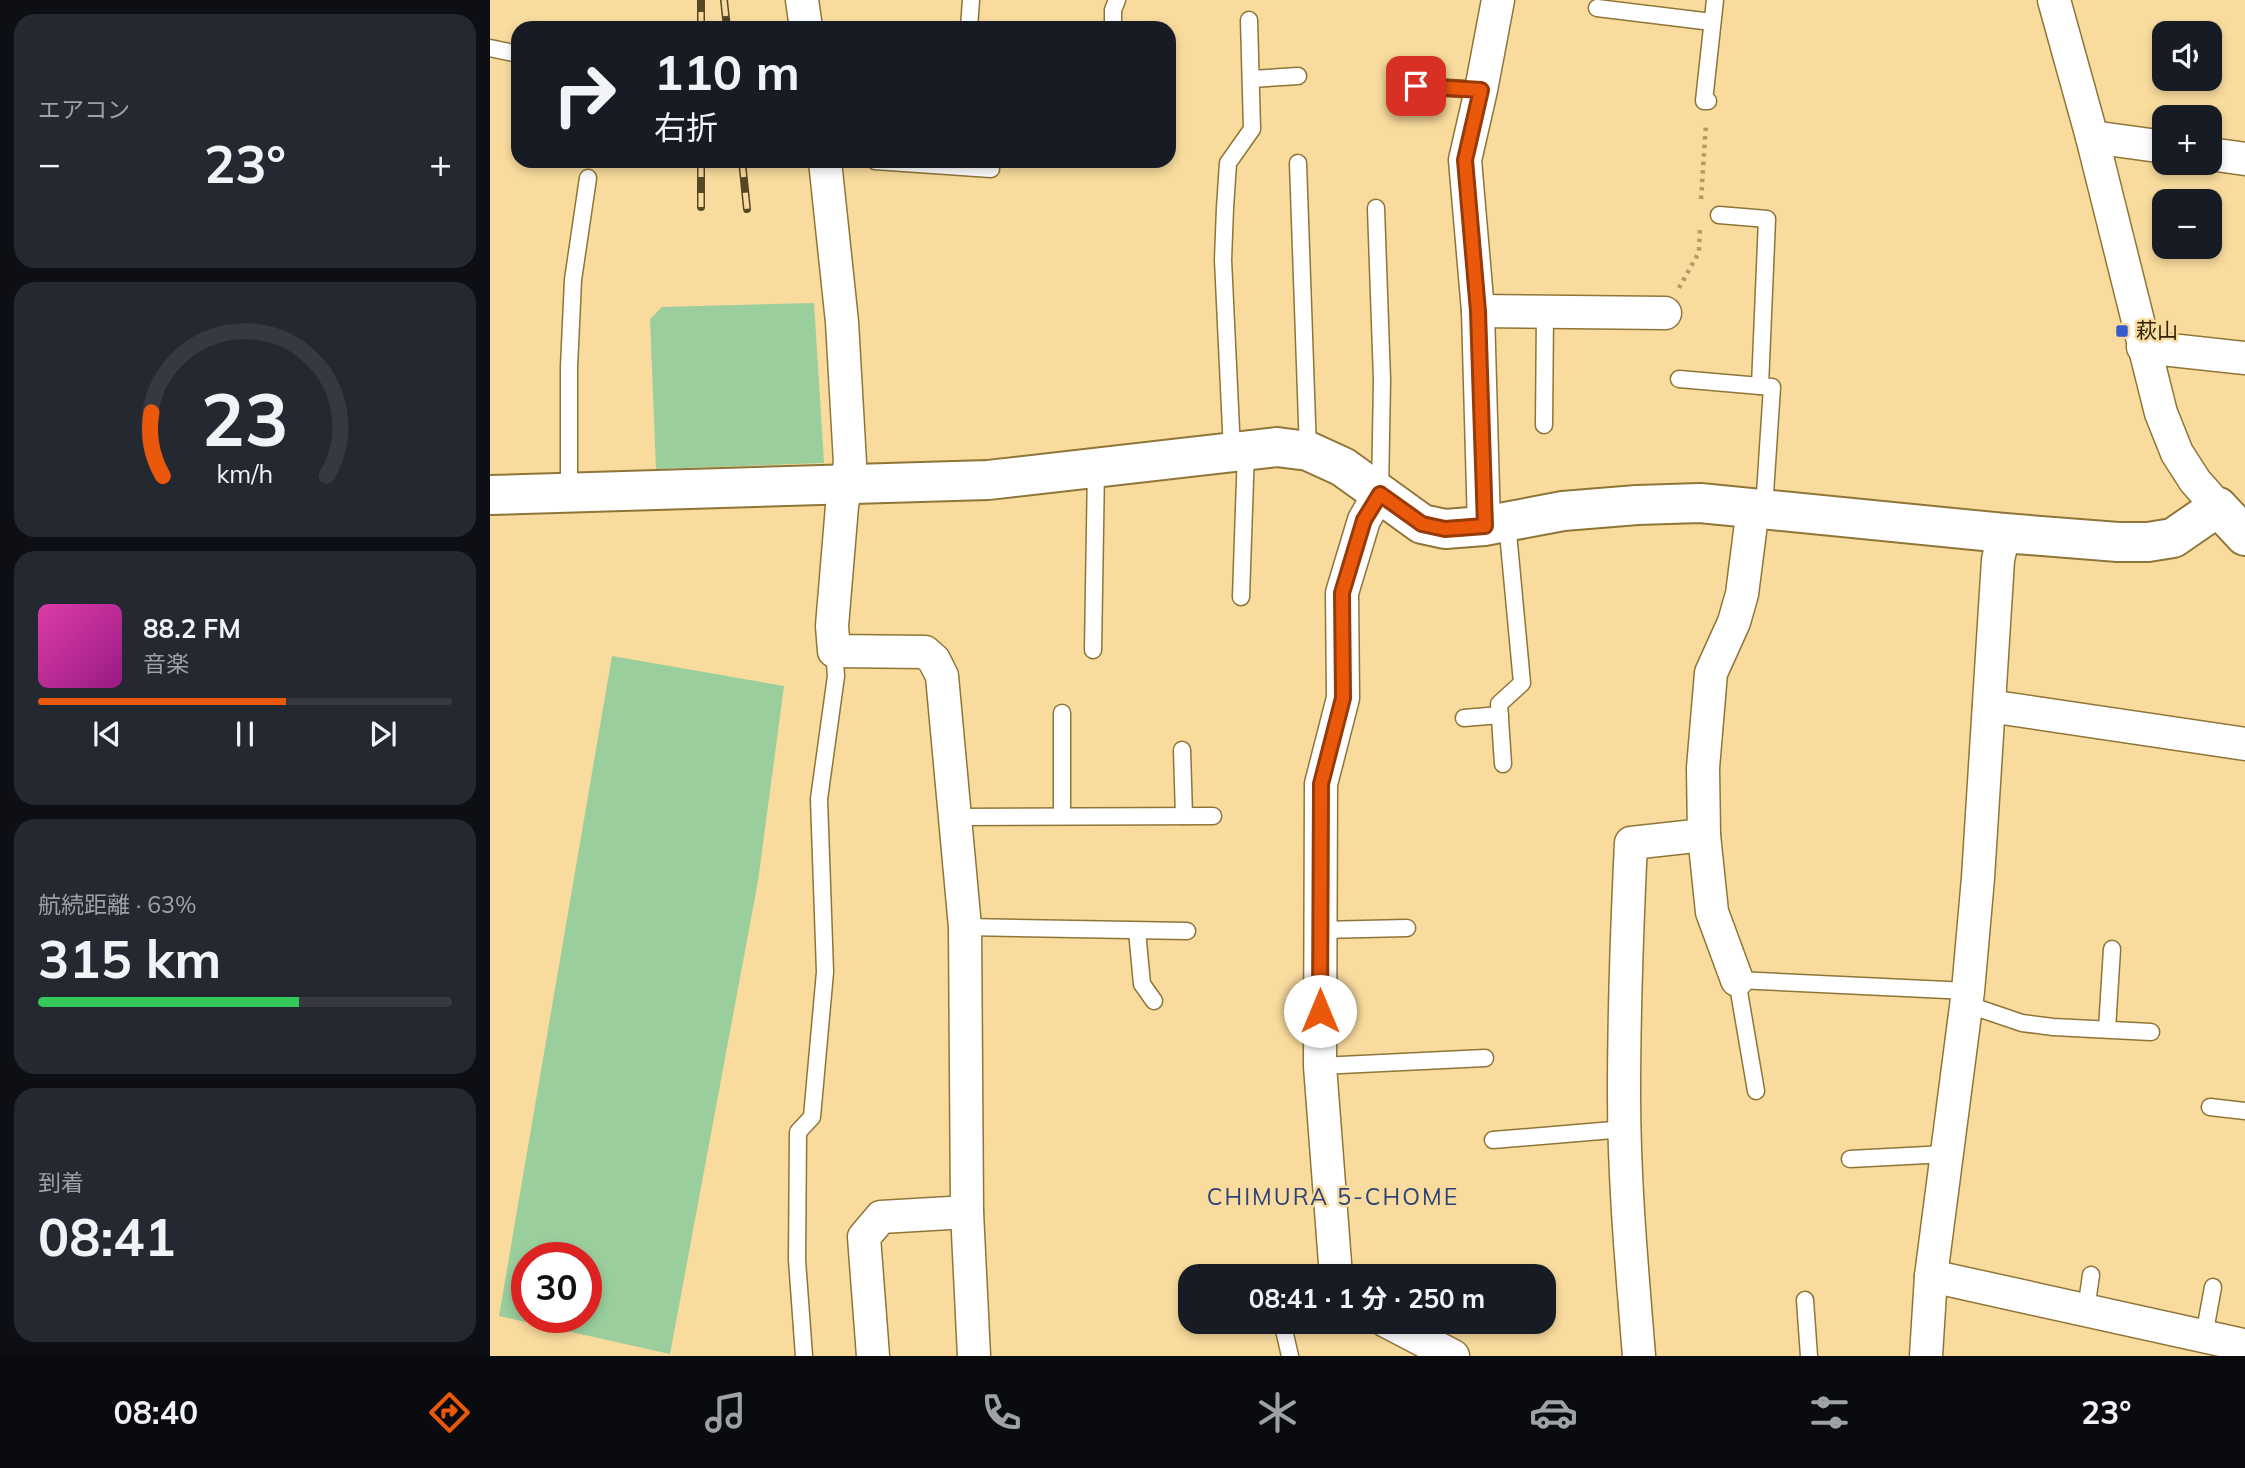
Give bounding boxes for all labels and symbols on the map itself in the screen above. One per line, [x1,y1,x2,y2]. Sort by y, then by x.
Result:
pin [1386,56,1446,116]
place label: 萩山 [2136,317,2178,343]
marker: 萩山 [2114,323,2130,339]
position arrow [1283,974,1357,1048]
district label: CHIMURA 5-CHOME [1207,1182,1459,1211]
speed limit sign: 30 [511,1242,602,1333]

